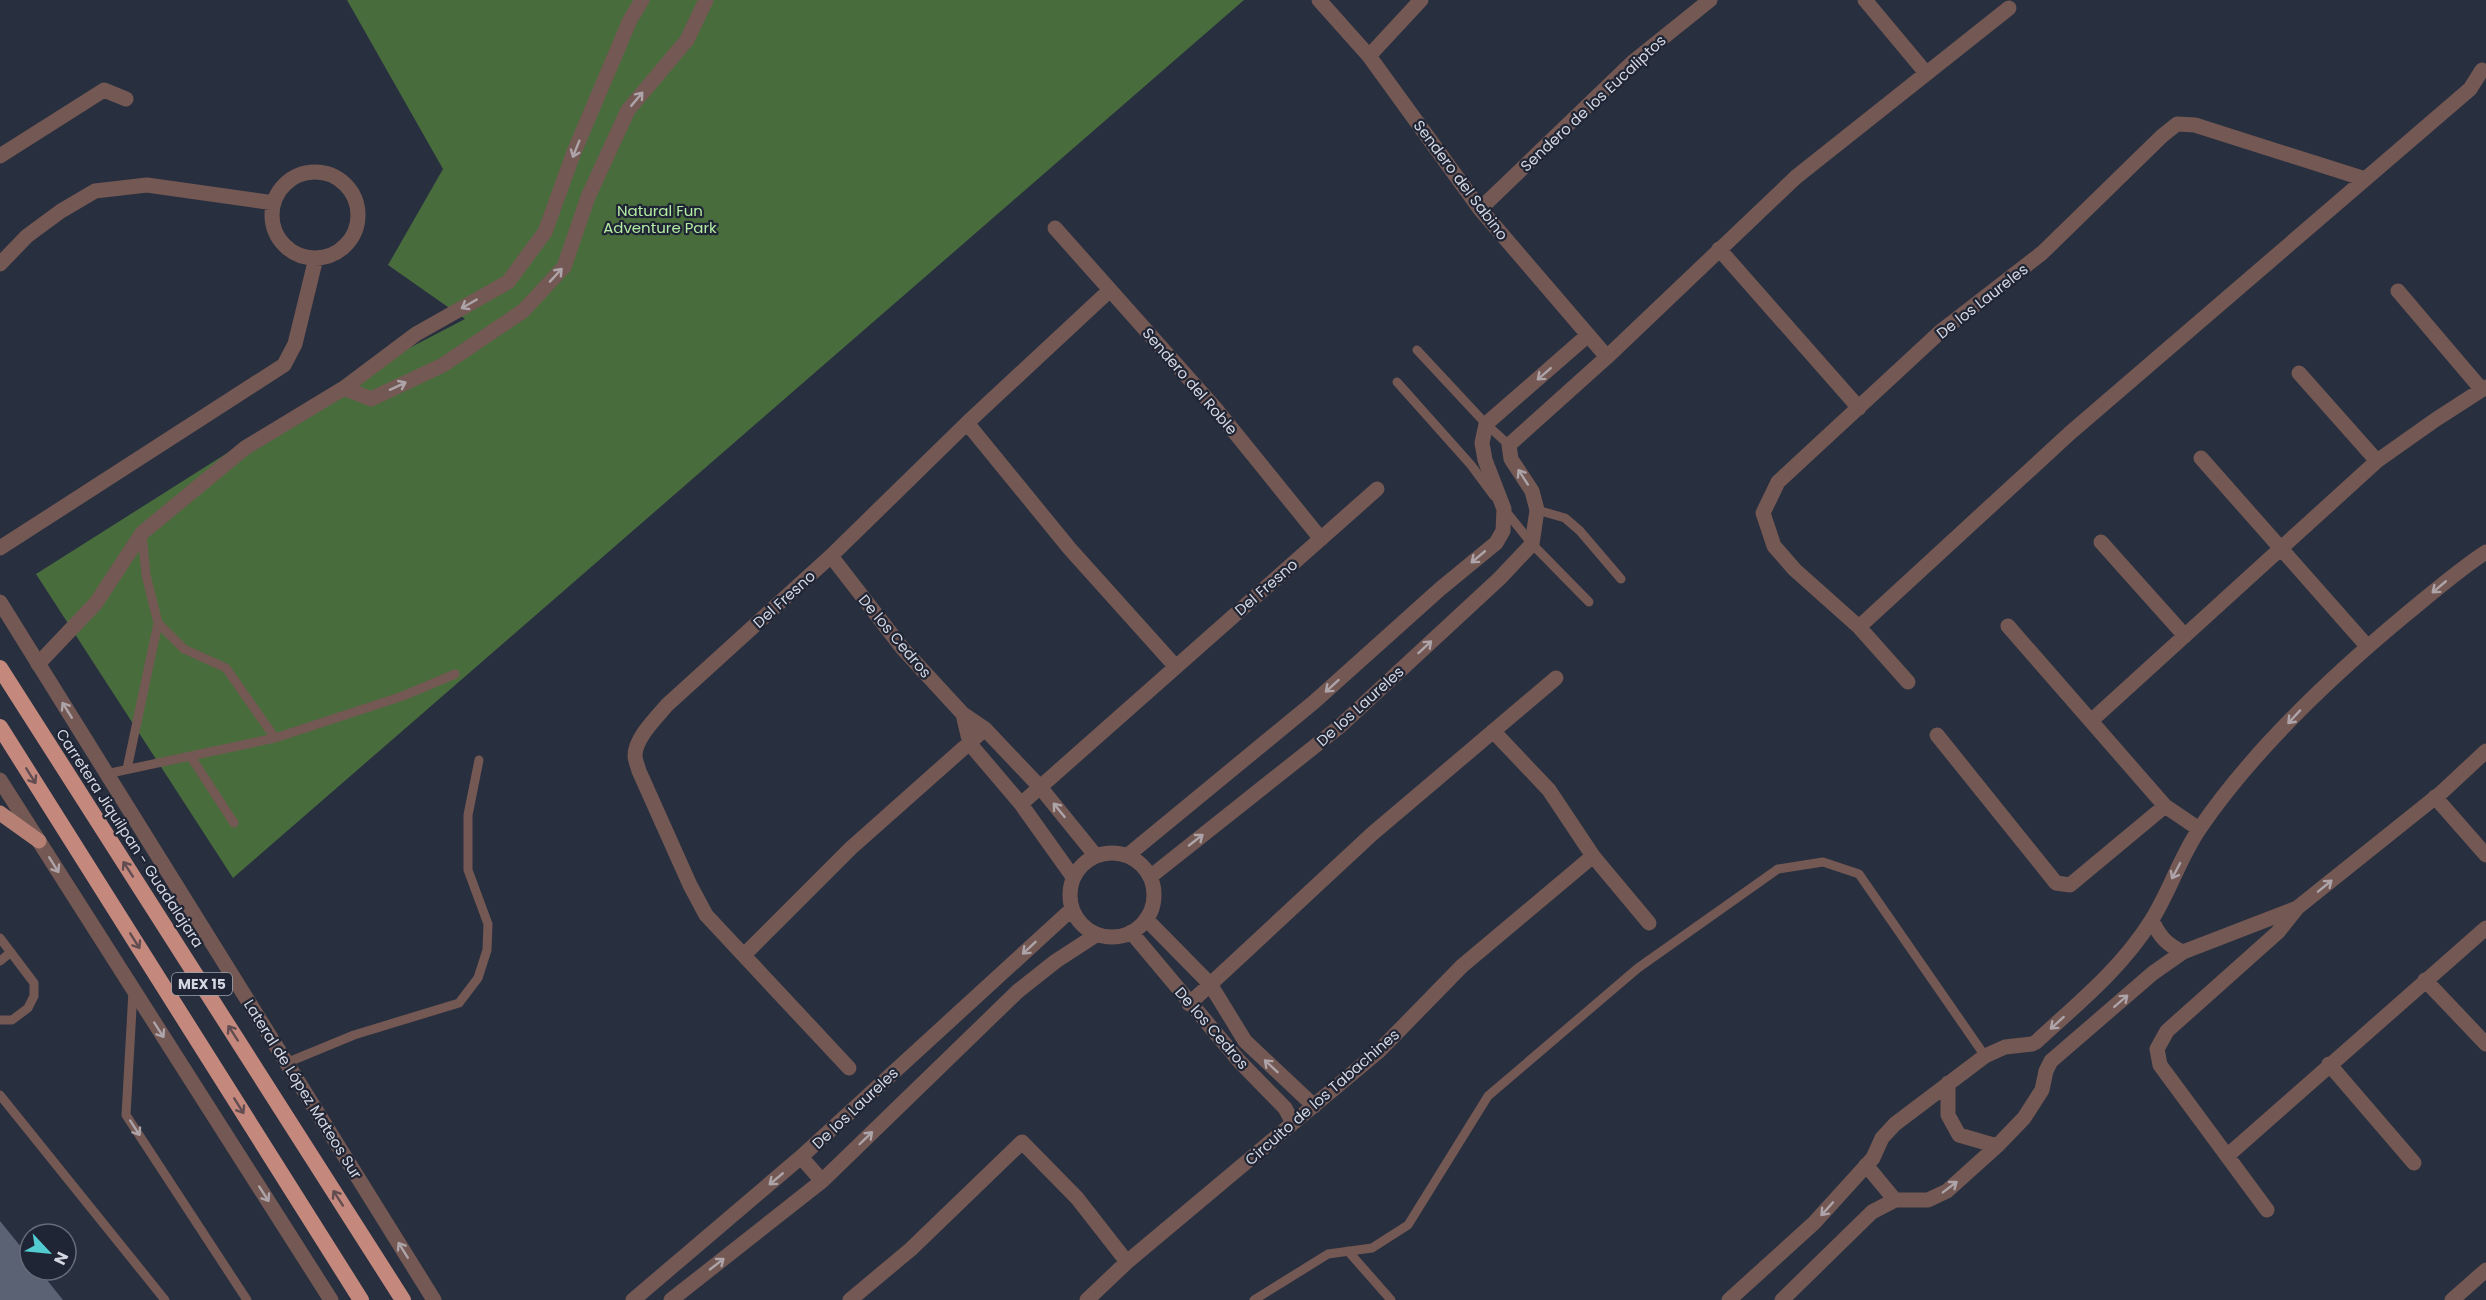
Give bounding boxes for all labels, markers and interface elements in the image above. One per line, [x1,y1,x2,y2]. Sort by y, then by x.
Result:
street label: Sendero de los Eucaliptos [1516,30,1670,176]
one-way arrow [630,91,643,107]
street label: Sendero del Sabino [1409,116,1513,244]
one-way arrow [569,139,580,158]
park label: Natural Fun Adventure Park [603,200,717,238]
street label: De los Laureles [1932,258,2032,343]
one-way arrow [549,268,563,283]
one-way arrow [461,298,478,310]
street label: Sendero del Roble [1138,323,1242,439]
one-way arrow [1537,367,1552,381]
one-way arrow [388,380,406,391]
one-way arrow [1517,469,1529,486]
one-way arrow [1470,551,1486,564]
street label: Del Fresno [1230,554,1302,620]
street label: Del Fresno [748,565,820,633]
one-way arrow [2431,580,2447,593]
street label: De los Cedros [854,590,936,682]
one-way arrow [1417,640,1432,654]
street label: De los Laureles [1312,661,1408,751]
one-way arrow [1325,679,1340,693]
one-way arrow [61,702,73,719]
one-way arrow [2288,709,2302,724]
street label: Carretera Jiquilpan - Guadalajara [51,725,209,951]
one-way arrow [26,767,38,784]
one-way arrow [1052,803,1066,818]
one-way arrow [1187,834,1203,847]
one-way arrow [48,856,60,873]
one-way arrow [122,861,134,878]
one-way arrow [2170,862,2182,879]
one-way arrow [2317,879,2333,892]
one-way arrow [129,932,141,949]
one-way arrow [1021,941,1036,956]
road number: MEX 15 [172,973,232,995]
street label: De los Cedros [1170,982,1254,1074]
one-way arrow [2113,994,2128,1008]
street label: Lateral de López Mateos Sur [239,995,367,1183]
one-way arrow [2050,1016,2065,1030]
one-way arrow [153,1021,165,1038]
street label: Circuito de los Tabachines [1240,1024,1404,1170]
one-way arrow [227,1025,239,1042]
one-way arrow [1264,1059,1279,1073]
street label: De los Laureles [807,1062,903,1154]
one-way arrow [233,1097,245,1114]
one-way arrow [128,1120,141,1137]
one-way arrow [859,1131,874,1146]
one-way arrow [769,1172,784,1186]
one-way arrow [1941,1181,1957,1194]
one-way arrow [258,1185,270,1202]
one-way arrow [332,1190,344,1206]
one-way arrow [1820,1201,1834,1216]
north arrow [18,1222,78,1282]
one-way arrow [396,1242,408,1259]
text: N [48,1248,74,1269]
one-way arrow [709,1257,725,1270]

